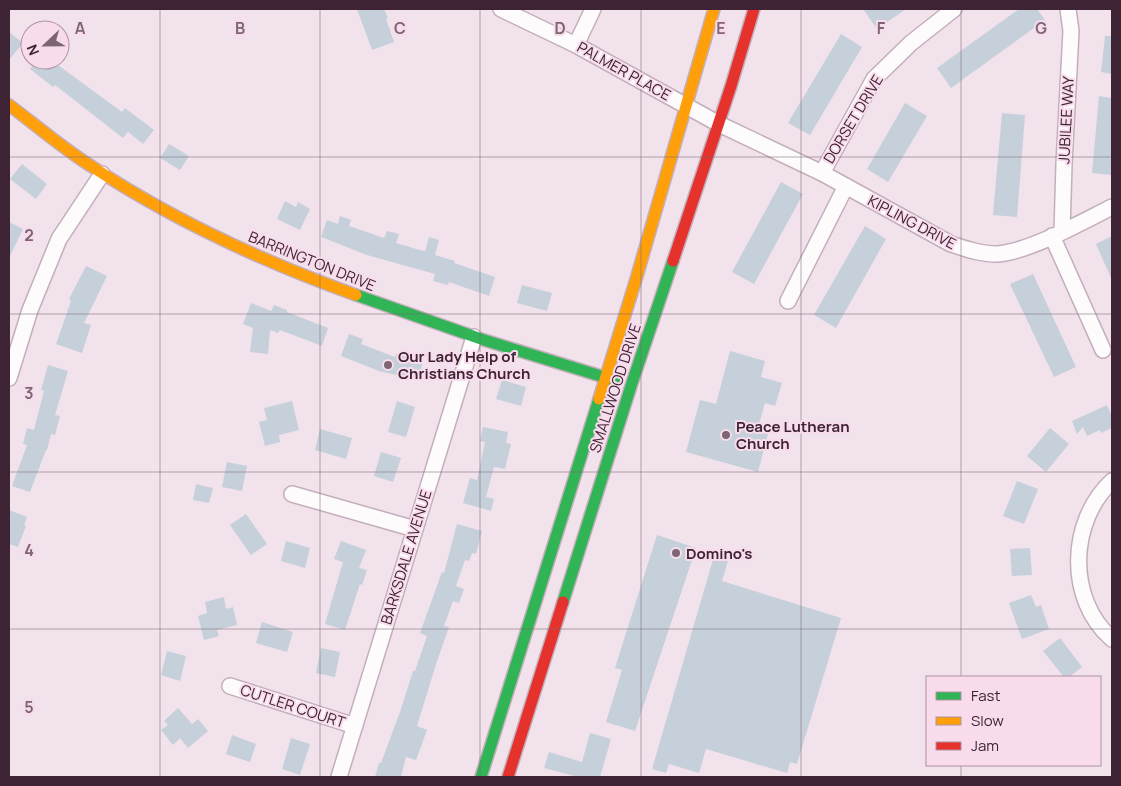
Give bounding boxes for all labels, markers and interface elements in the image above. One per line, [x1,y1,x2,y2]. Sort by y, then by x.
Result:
text: A [75,17,86,39]
text: B [235,17,245,39]
text: C [394,17,406,39]
text: D [554,17,566,39]
text: E [716,17,726,39]
text: F [877,17,886,39]
text: G [1035,17,1047,39]
north arrow [20,20,70,70]
street label: PALMER PLACE [573,37,675,105]
text: N [22,42,43,58]
street label: DORSET DRIVE [818,71,888,167]
street label: JUBILEE WAY [1053,75,1079,164]
street label: KIPLING DRIVE [864,190,960,254]
text: 2 [24,224,34,246]
street label: BARRINGTON DRIVE [245,226,379,296]
street label: SMALLWOOD DRIVE [584,321,646,455]
place label: Our Lady Help of Christians Church [398,346,530,384]
marker: Our Lady Help of Christians Church [382,359,394,371]
text: 3 [24,382,34,404]
place label: Peace Lutheran Church [736,416,850,454]
marker: Peace Lutheran Church [720,429,732,441]
street label: BARKSDALE AVENUE [376,487,436,627]
text: 4 [24,539,34,561]
place label: Domino's [686,543,752,564]
marker: Domino's [670,547,682,559]
legend [926,676,1101,766]
street label: CUTLER COURT [238,679,348,733]
text: Fast [971,685,1000,706]
text: 5 [24,696,34,718]
text: Slow [971,710,1004,731]
text: Jam [971,735,999,756]

